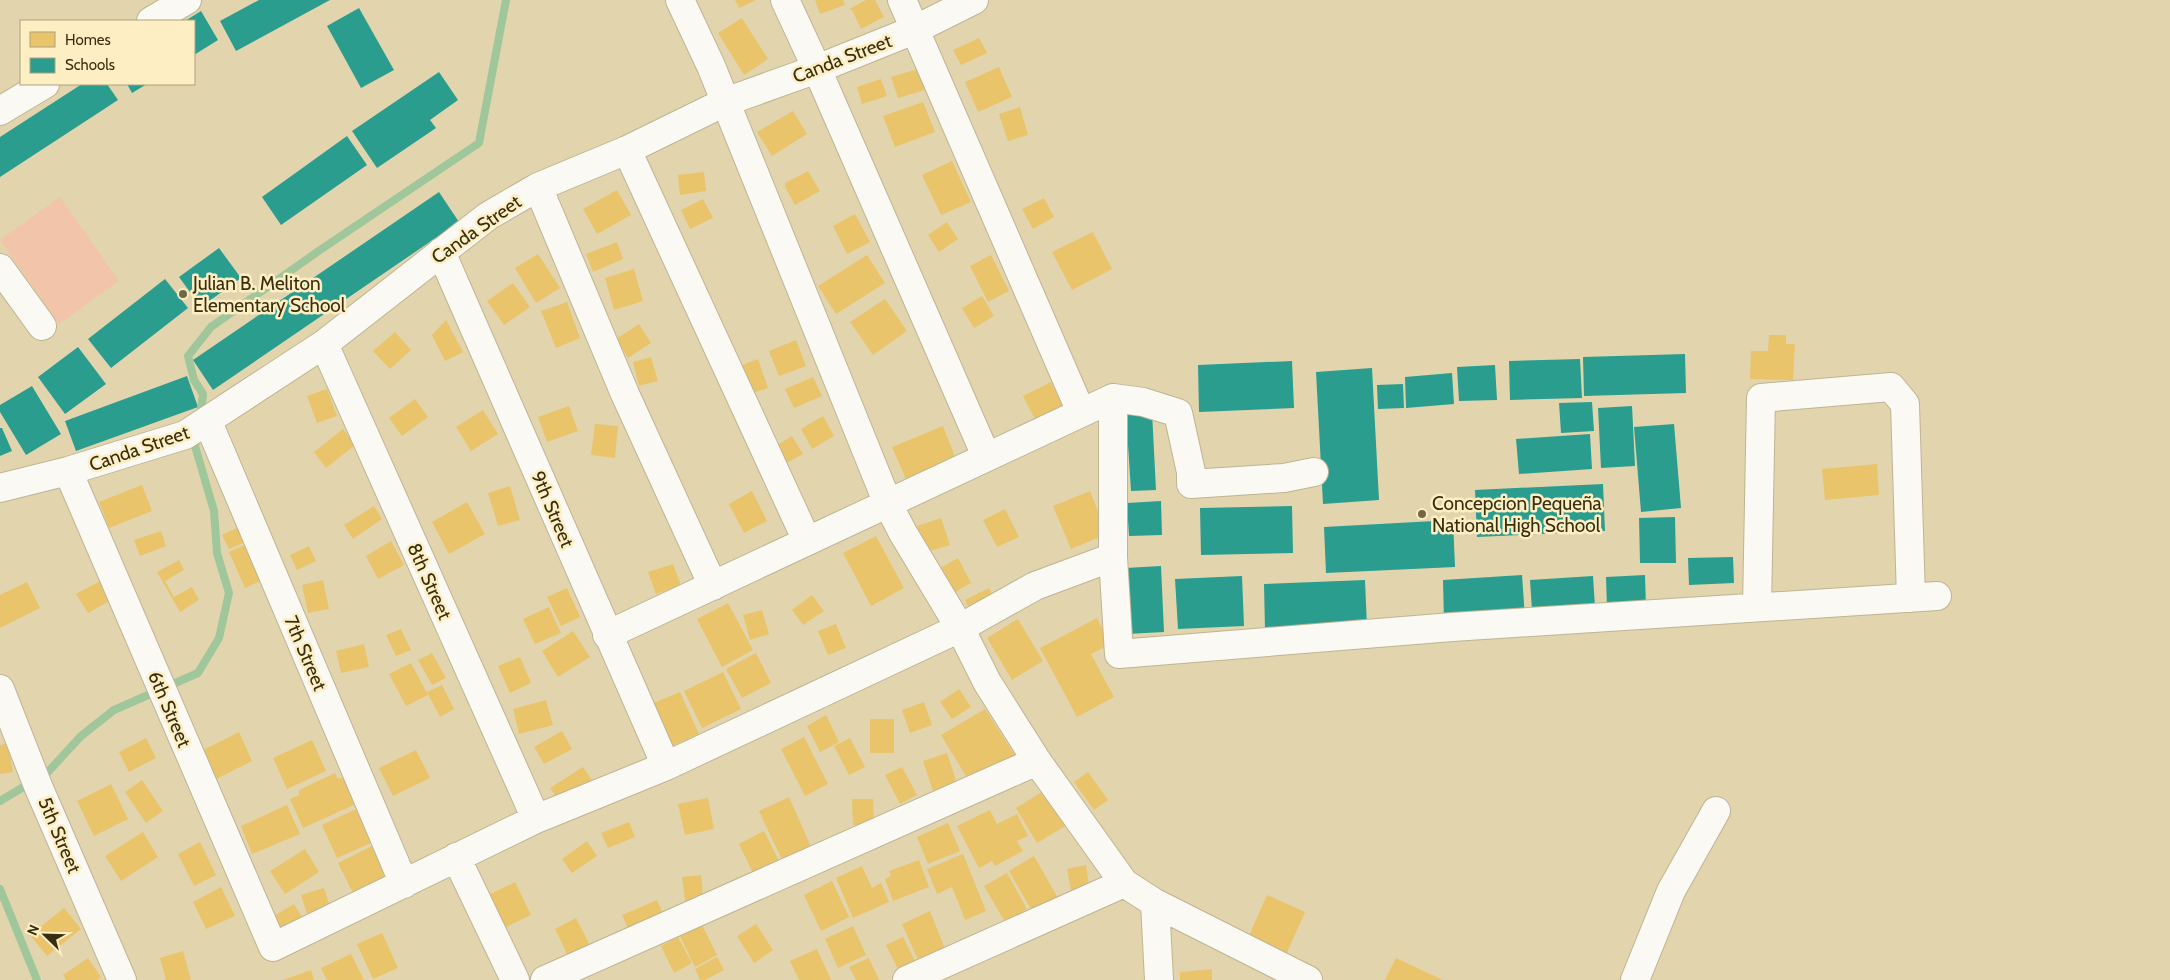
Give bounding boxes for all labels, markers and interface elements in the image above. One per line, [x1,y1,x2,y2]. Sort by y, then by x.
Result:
legend [20,20,195,85]
street label: Canda Street [789,29,896,88]
text: Homes [65,31,111,49]
text: Schools [65,56,115,74]
street label: Canda Street [427,190,526,269]
place label: Julian B. Meliton Elementary School [192,272,346,317]
marker: Julian B. Meliton Elementary School [177,288,189,300]
street label: Canda Street [86,420,193,476]
street label: 9th Street [526,468,579,551]
place label: Concepcion Pequeña National High School [1432,492,1602,537]
marker: Concepcion Pequeña National High School [1416,508,1428,520]
street label: 8th Street [402,539,457,624]
street label: 7th Street [279,612,332,695]
street label: 6th Street [143,668,196,751]
street label: 5th Street [33,794,86,877]
north arrow [20,910,70,960]
text: N [23,922,43,938]

